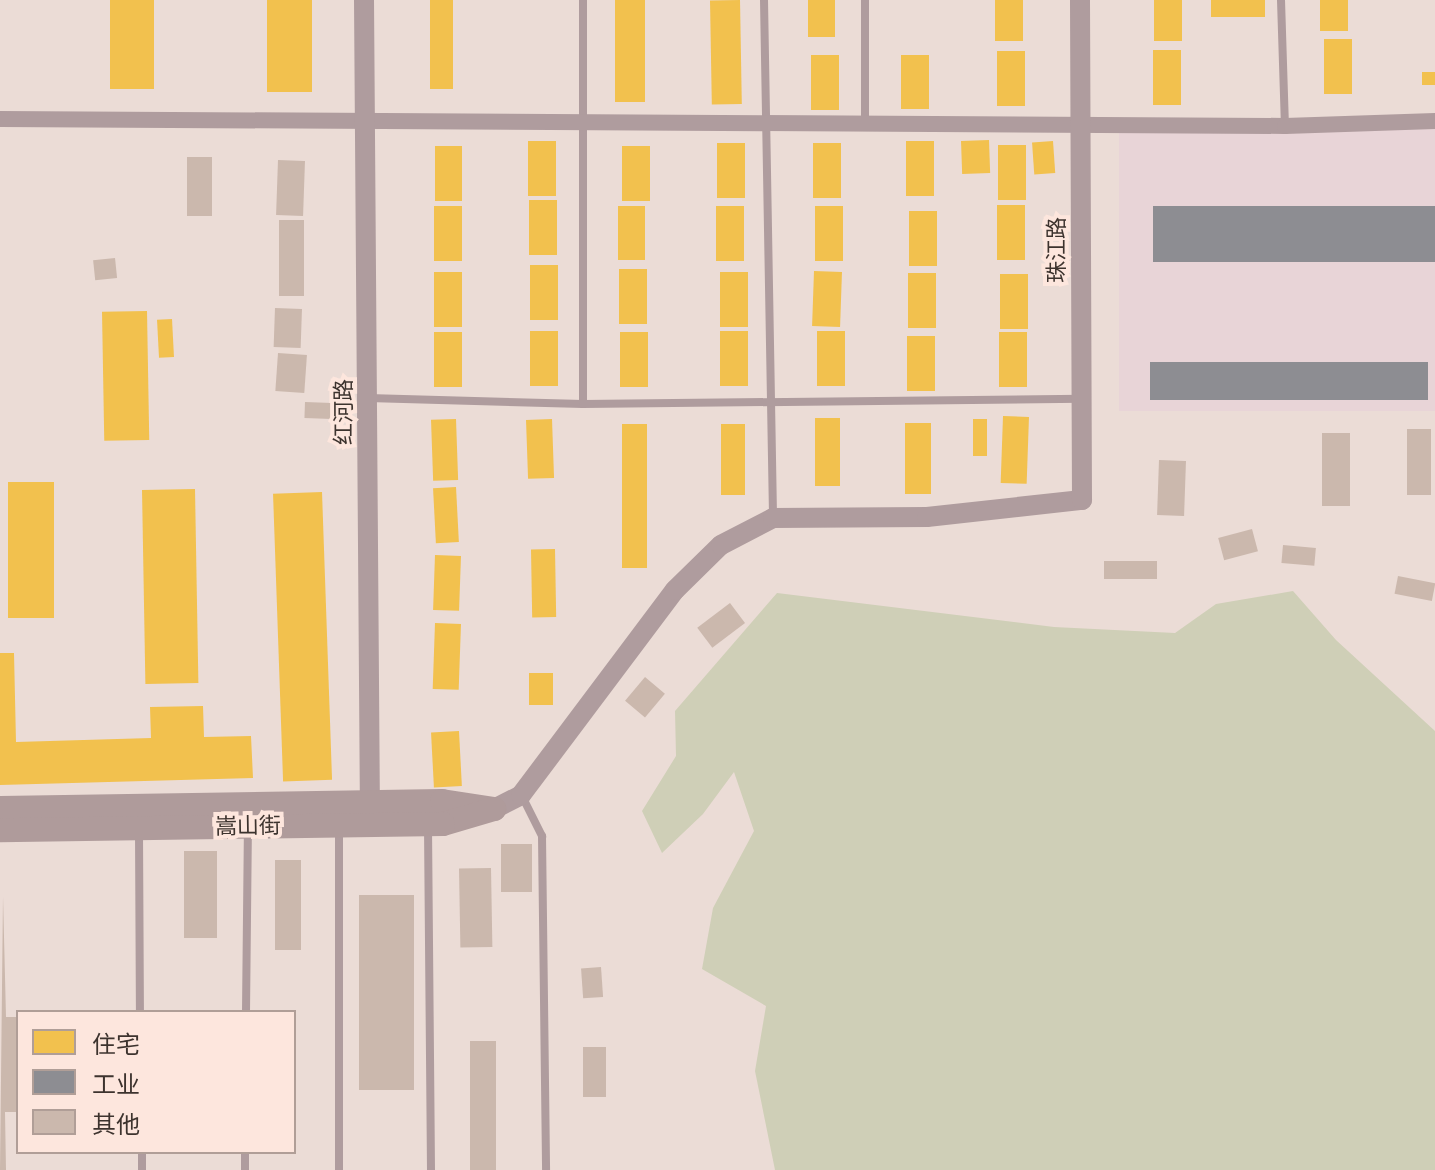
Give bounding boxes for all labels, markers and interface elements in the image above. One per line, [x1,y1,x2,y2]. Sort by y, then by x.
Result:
street label: 珠江路 [1044,217,1070,283]
street label: 红河路 [331,379,357,445]
street label: 嵩山街 [215,812,281,840]
legend [16,1010,296,1154]
text: 住宅 [92,1031,140,1058]
text: 工业 [92,1071,140,1098]
text: 其他 [92,1111,140,1138]

